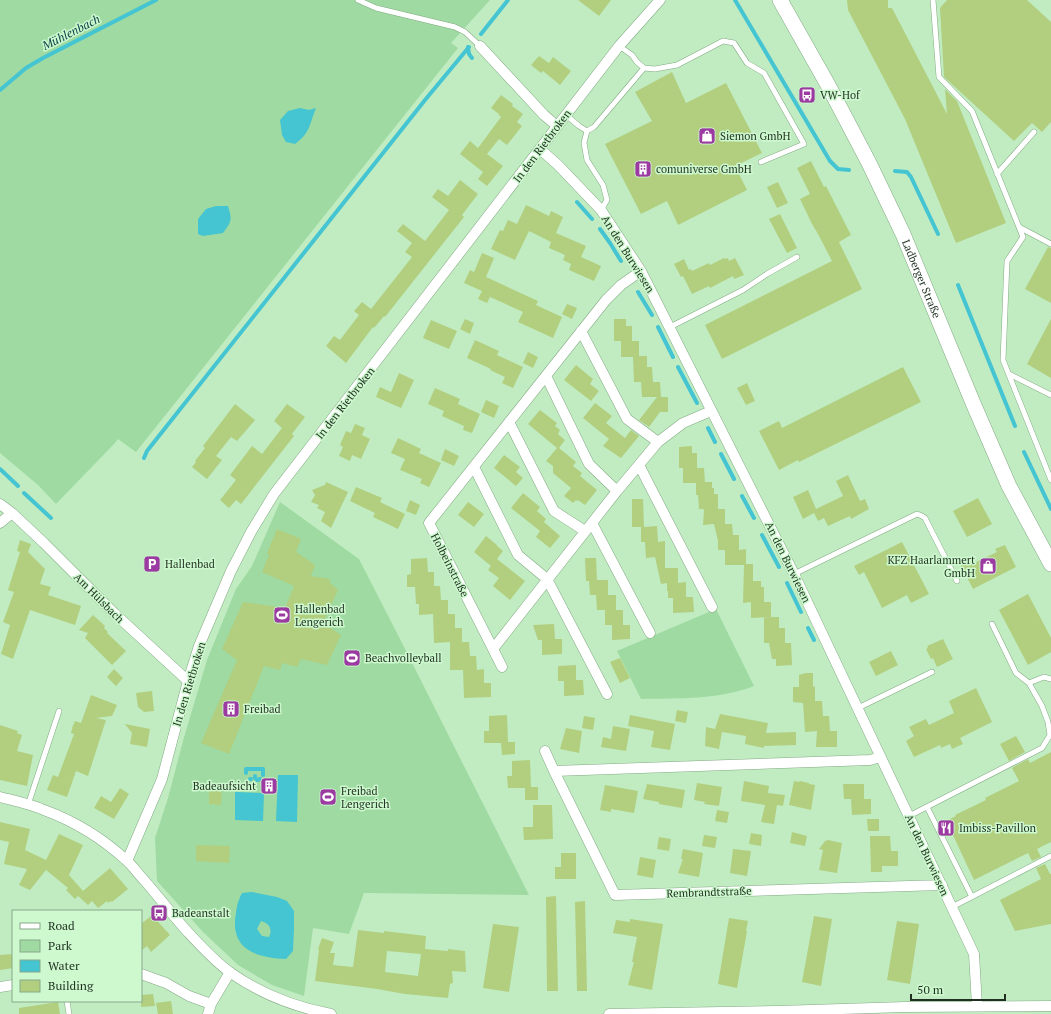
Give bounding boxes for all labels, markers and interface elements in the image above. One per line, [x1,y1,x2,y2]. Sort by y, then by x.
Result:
water label: Mühlenbach [39,11,103,53]
bus stop icon: VW-Hof [797,85,817,105]
place label: VW-Hof [820,88,861,102]
street label: In den Rietbroken [510,106,574,185]
shop icon: Siemon GmbH [697,126,717,146]
place label: Siemon GmbH [720,129,791,143]
building icon: comuniverse GmbH [633,159,653,179]
place label: comuniverse GmbH [656,162,752,176]
street label: An den Burwiesen [599,213,658,296]
street label: Ladberger Straße [899,237,944,321]
street label: In den Rietbroken [312,364,378,442]
street label: An den Burwiesen [762,519,814,605]
street label: Holbeinstraße [428,531,472,600]
place label: KFZ Haarlammert GmbH [887,553,975,580]
parking icon: Hallenbad [142,554,162,574]
shop icon: KFZ Haarlammert GmbH [978,556,998,576]
place label: Hallenbad [165,557,215,571]
street label: Am Hülsbach [71,570,127,626]
place label: Hallenbad Lengerich [295,602,345,629]
sports icon: Hallenbad Lengerich [272,605,292,625]
street label: In den Rietbroken [169,640,209,728]
sports icon: Beachvolleyball [342,648,362,668]
place label: Beachvolleyball [365,651,442,665]
building icon: Freibad [221,699,241,719]
place label: Freibad [244,702,281,716]
building icon: Badeaufsicht [259,776,279,796]
place label: Badeaufsicht [193,779,256,793]
place label: Freibad Lengerich [341,784,390,811]
sports icon: Freibad Lengerich [318,787,338,807]
street label: An den Burwiesen [902,812,952,899]
restaurant icon: Imbiss-Pavillon [936,818,956,838]
place label: Imbiss-Pavillon [959,821,1037,835]
street label: Rembrandtstraße [666,883,752,900]
bus stop icon: Badeanstalt [149,903,169,923]
place label: Badeanstalt [172,906,230,920]
legend [12,910,142,1002]
text: Road [48,918,75,933]
text: Park [48,938,73,953]
text: Water [48,958,80,973]
scale bar [911,976,1005,1002]
text: Building [48,978,94,993]
text: 50 m [917,982,944,997]

